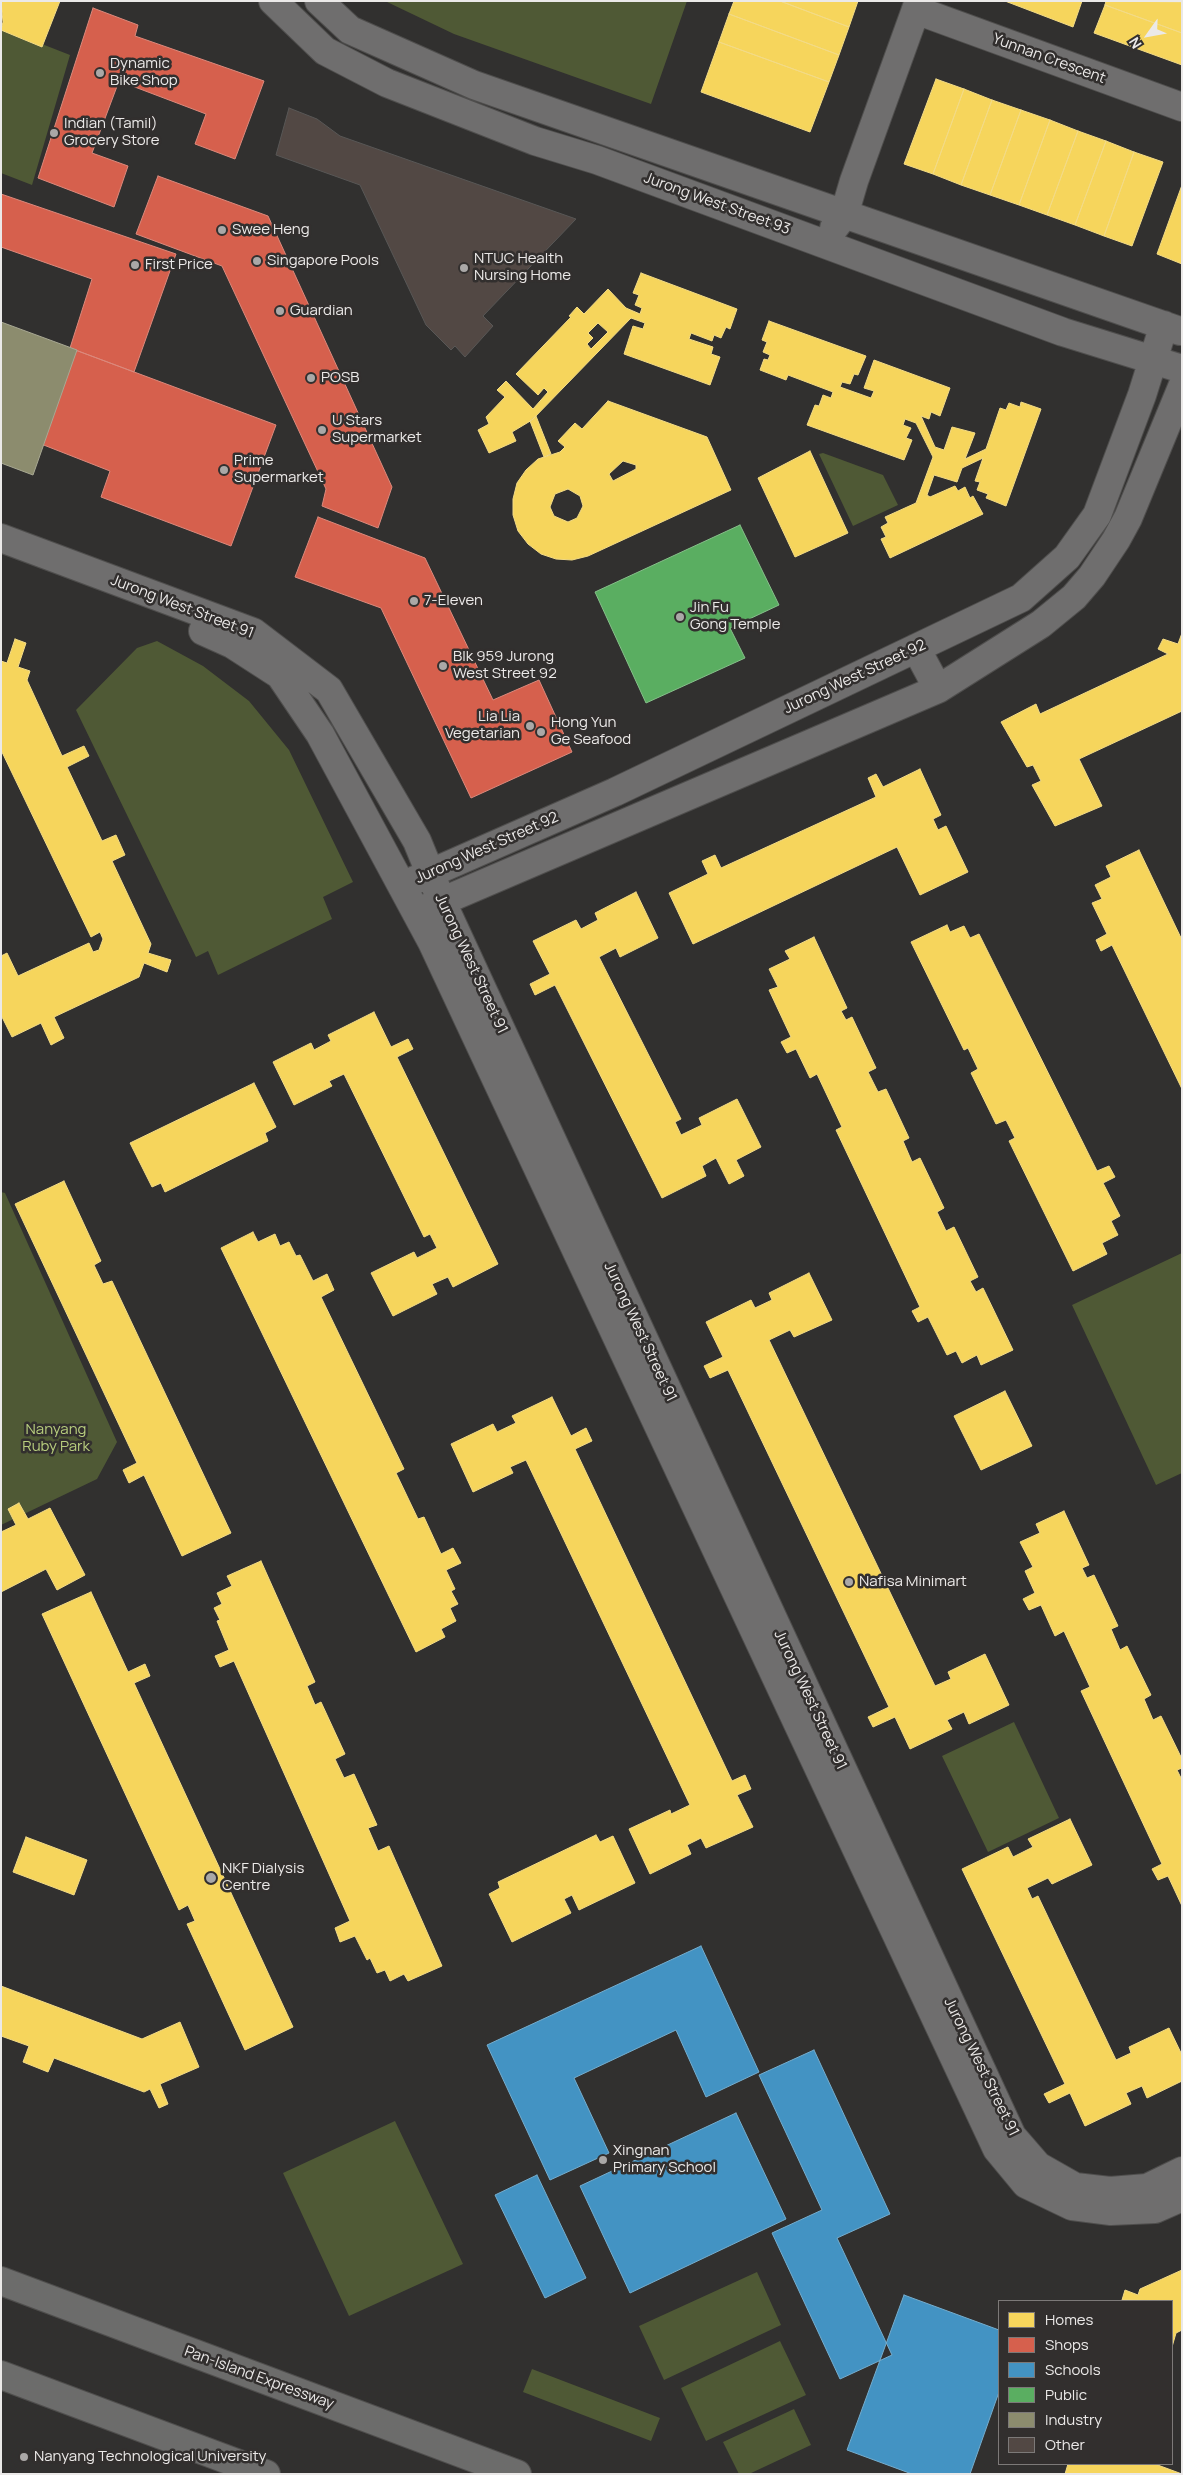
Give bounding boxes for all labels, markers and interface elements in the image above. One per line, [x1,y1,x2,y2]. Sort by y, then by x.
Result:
north arrow [1123,10,1173,60]
street label: Yunnan Crescent [990,30,1108,88]
text: N [1124,34,1146,53]
place label: Dynamic Bike Shop [110,55,178,90]
marker: Dynamic Bike Shop [94,67,106,79]
place label: Indian (Tamil) Grocery Store [64,115,160,150]
marker: Indian (Tamil) Grocery Store [48,127,60,139]
street label: Jurong West Street 93 [641,169,793,239]
place label: Swee Heng [232,221,310,239]
marker: Swee Heng [216,224,228,236]
place label: NTUC Health Nursing Home [474,250,571,285]
place label: Singapore Pools [267,252,379,270]
marker: Singapore Pools [251,255,263,267]
place label: First Price [145,256,213,274]
marker: First Price [129,259,141,271]
marker: NTUC Health Nursing Home [458,262,470,274]
place label: Guardian [290,302,353,320]
marker: Guardian [274,305,286,317]
place label: POSB [321,369,359,387]
marker: POSB [305,372,317,384]
place label: U Stars Supermarket [332,412,422,447]
marker: U Stars Supermarket [316,424,328,436]
place label: Prime Supermarket [234,452,324,487]
marker: Prime Supermarket [218,464,230,476]
street label: Jurong West Street 91 [108,571,256,643]
place label: 7-Eleven [424,592,483,610]
marker: 7-Eleven [408,595,420,607]
place label: Jin Fu Gong Temple [690,599,780,634]
marker: Jin Fu Gong Temple [674,611,686,623]
street label: Jurong West Street 92 [781,636,929,718]
place label: Blk 959 Jurong West Street 92 [453,648,557,683]
marker: Blk 959 Jurong West Street 92 [437,660,449,672]
place label: Lia Lia Vegetarian [445,708,520,743]
place label: Hong Yun Ge Seafood [551,714,631,749]
marker: Lia Lia Vegetarian [524,720,536,732]
marker: Hong Yun Ge Seafood [535,726,547,738]
street label: Jurong West Street 92 [413,808,561,888]
street label: Jurong West Street 91 [431,891,511,1037]
street label: Jurong West Street 91 [600,1259,680,1405]
park label: Nanyang Ruby Park [22,1421,90,1456]
place label: Nafisa Minimart [859,1573,967,1591]
marker: Nafisa Minimart [843,1576,855,1588]
street label: Jurong West Street 91 [770,1627,850,1773]
place label: NKF Dialysis Centre [222,1860,304,1895]
marker: NKF Dialysis Centre [204,1871,218,1885]
street label: Jurong West Street 91 [940,1995,1022,2139]
place label: Xingnan Primary School [613,2142,716,2177]
marker: Xingnan Primary School [597,2154,609,2166]
legend [998,2300,1173,2465]
text: Homes [1045,2309,1093,2330]
text: Shops [1045,2334,1089,2355]
street label: Pan-Island Expressway [182,2343,336,2413]
text: Schools [1045,2359,1101,2380]
text: Public [1045,2384,1087,2405]
text: Industry [1045,2409,1102,2430]
text: Other [1045,2434,1085,2455]
place label: Nanyang Technological University [34,2448,266,2466]
marker: Nanyang Technological University [18,2451,30,2463]

